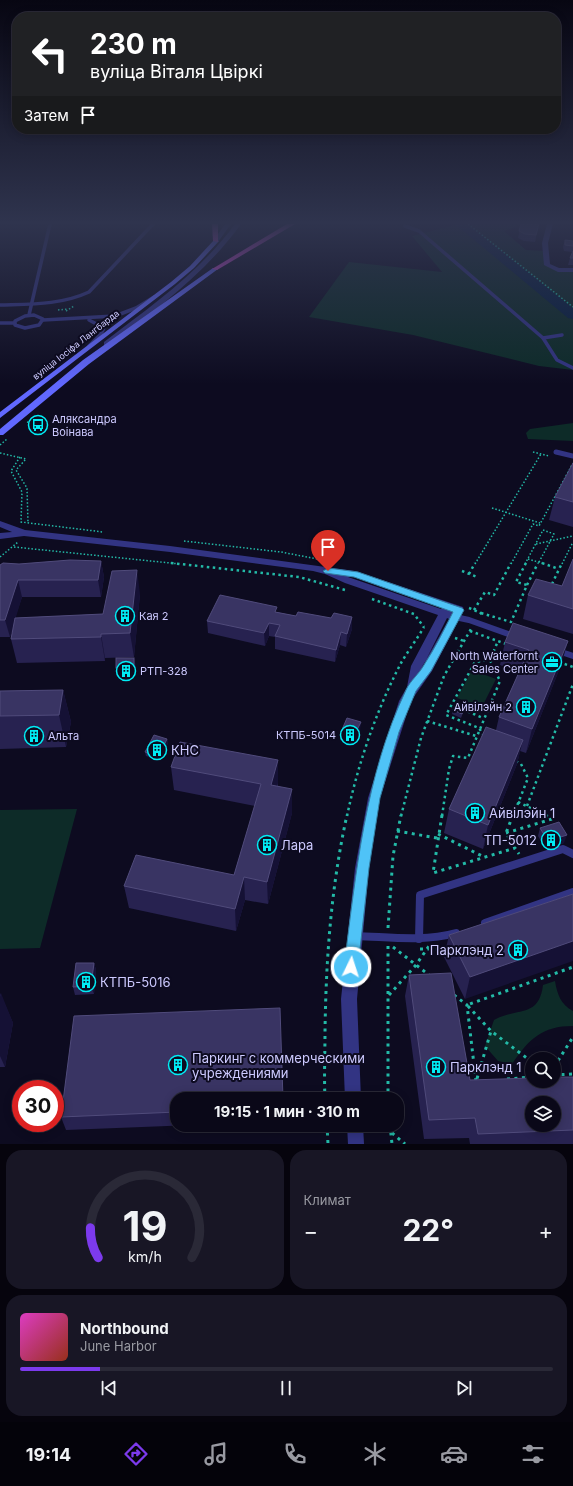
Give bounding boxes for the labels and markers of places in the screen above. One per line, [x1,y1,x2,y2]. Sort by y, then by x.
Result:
place label: Аляксандра Воінава [52,412,117,439]
bus stop icon: Аляксандра Воінава [27,414,49,436]
pin [311,530,345,571]
building icon: Кая 2 [114,605,136,627]
place label: Кая 2 [139,609,168,623]
place label: North Waterfornt Sales Center [450,649,538,676]
office icon: North Waterfornt Sales Center [541,651,563,673]
building icon: РТП-328 [115,660,137,682]
place label: РТП-328 [140,664,188,678]
building icon: Айвілэйн 2 [515,696,537,718]
place label: Айвілэйн 2 [454,700,512,714]
building icon: КТПБ-5014 [339,724,361,746]
building icon: Альта [23,725,45,747]
place label: КТПБ-5014 [276,728,336,742]
place label: Альта [48,729,79,743]
building icon: КНС [146,739,168,761]
place label: КНС [171,742,199,758]
building icon: Айвілэйн 1 [464,802,486,824]
place label: Айвілэйн 1 [489,805,555,821]
building icon: ТП-5012 [540,829,562,851]
place label: ТП-5012 [484,832,537,848]
building icon: Лара [256,834,278,856]
place label: Лара [281,837,313,853]
building icon: Парклэнд 2 [507,939,529,961]
place label: Парклэнд 2 [430,942,504,958]
building icon: КТПБ-5016 [75,971,97,993]
place label: КТПБ-5016 [100,974,171,990]
place label: Паркинг с коммерческими учреждениями [192,1050,365,1081]
building icon: Паркинг с коммерческими учреждениями [167,1054,189,1076]
building icon: Парклэнд 1 [425,1056,447,1078]
place label: Парклэнд 1 [450,1059,522,1075]

